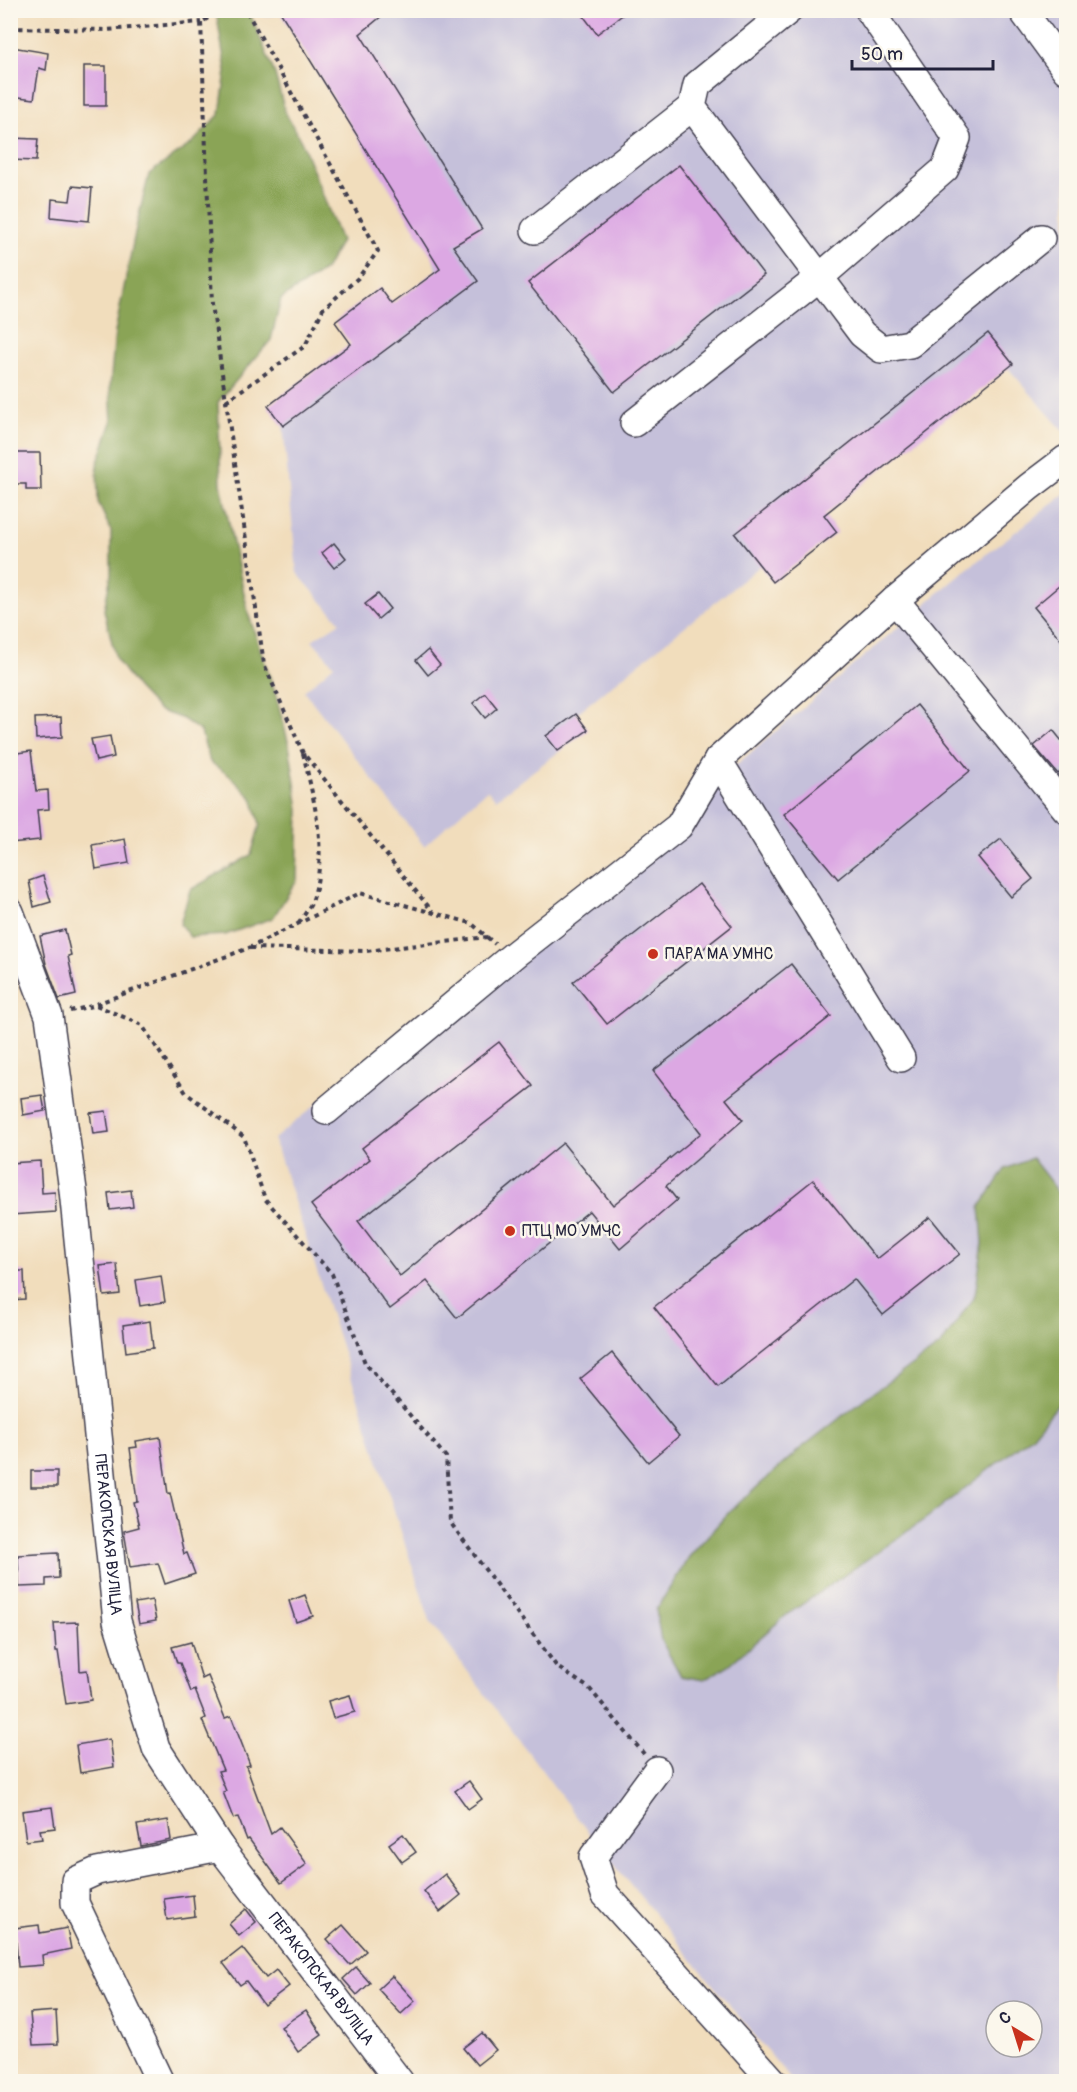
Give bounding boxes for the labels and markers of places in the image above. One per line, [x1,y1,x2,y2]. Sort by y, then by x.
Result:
place label: ПАРА МА УМНС [665,944,773,964]
marker: ПАРА МА УМНС [646,947,660,961]
place label: ПТЦ МО УМЧС [522,1221,621,1241]
marker: ПТЦ МО УМЧС [503,1224,517,1238]

